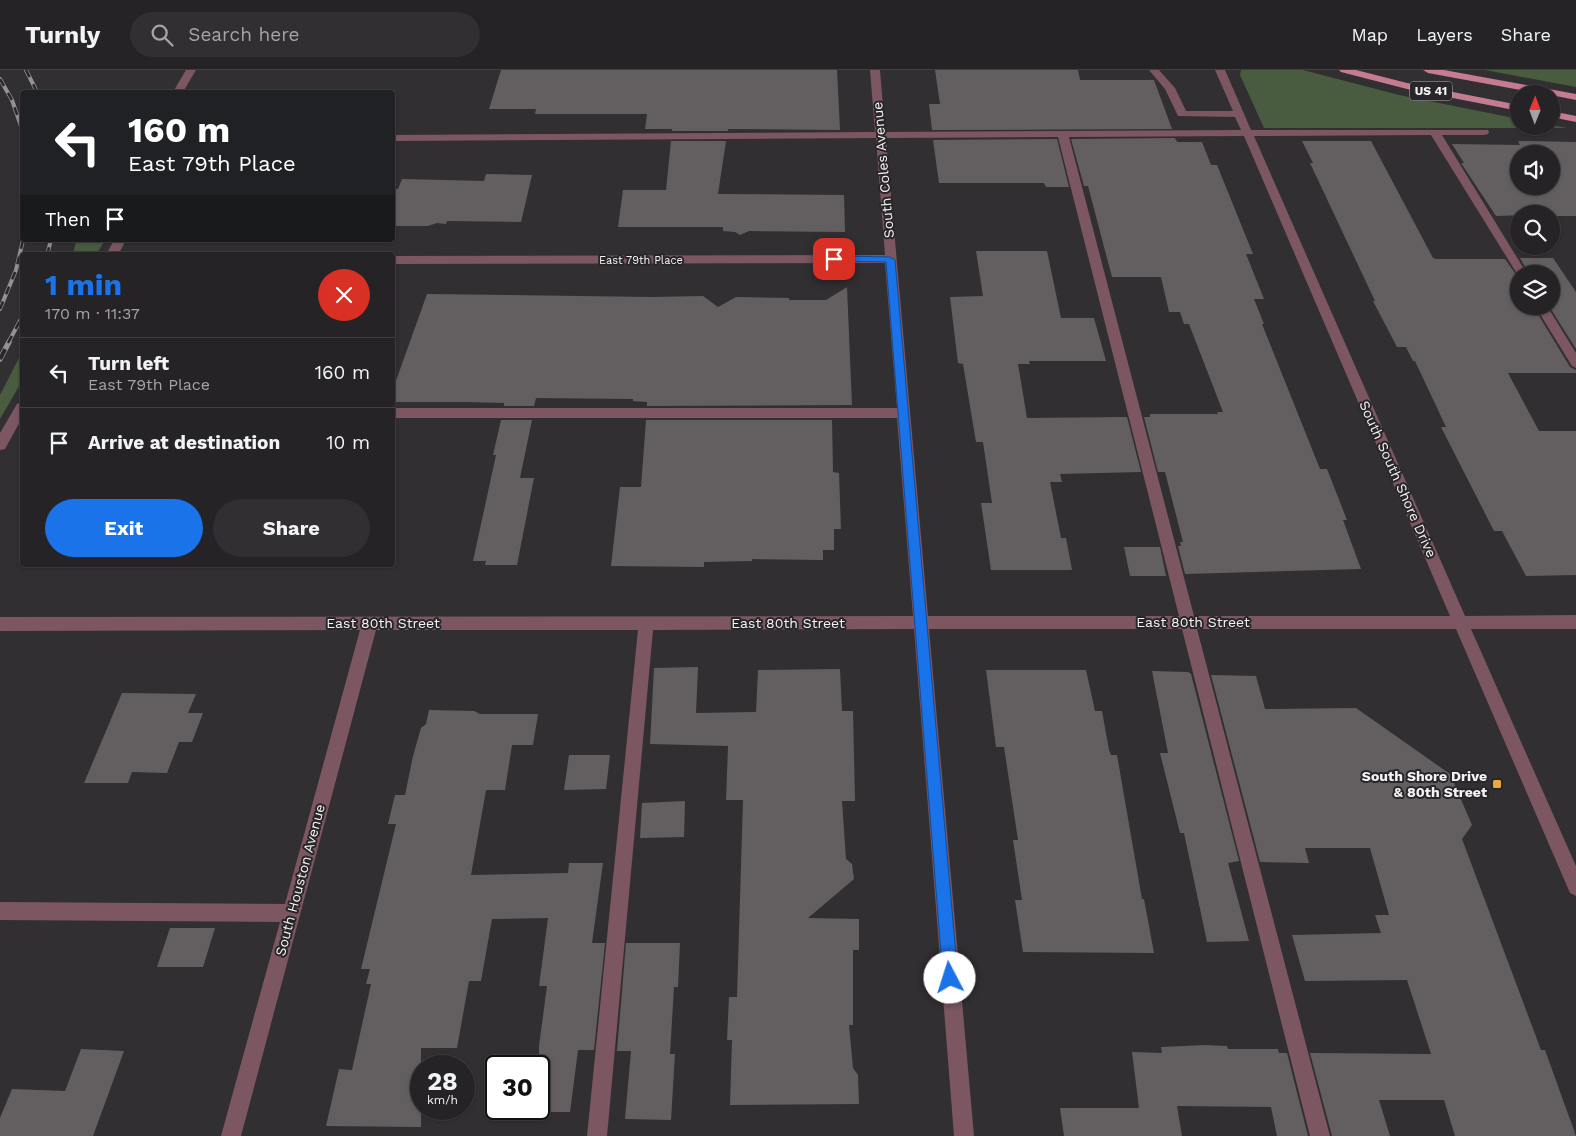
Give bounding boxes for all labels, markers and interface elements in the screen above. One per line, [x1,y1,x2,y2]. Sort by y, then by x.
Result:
search box [130,12,480,57]
text: Turnly [25,21,100,49]
icon: search [148,21,176,49]
text: Search here [188,23,300,46]
text: Map [1351,24,1388,45]
text: Layers [1416,24,1473,45]
text: Share [1501,24,1551,45]
road number: US 41 [1410,82,1452,100]
north arrow [1510,85,1560,135]
map controls [1510,85,1560,315]
street label: South Coles Avenue [869,101,897,239]
text: 160 m [128,109,230,151]
icon: left [45,110,110,175]
button: sound [1510,145,1560,195]
text: East 79th Place [128,151,296,176]
icon: arrive [101,205,129,233]
button: search [1510,205,1560,255]
text: Then [45,208,91,231]
pin [813,238,855,280]
icon: arrive [820,245,848,273]
street label: East 79th Place [599,254,683,267]
button: layers [1510,265,1560,315]
text: 1 min [45,267,122,302]
button: close [318,269,370,321]
text: 170 m · 11:37 [45,304,140,323]
text: Turn left [88,352,169,375]
icon: left [45,359,73,387]
text: 160 m [315,361,370,384]
text: East 79th Place [88,375,210,394]
street label: South South Shore Drive [1356,398,1440,560]
icon: arrive [45,429,73,457]
text: Arrive at destination [88,431,280,454]
text: 10 m [326,431,370,454]
button: Exit [45,499,203,557]
button: Share [213,499,370,557]
street label: East 80th Street [1136,614,1250,630]
street label: East 80th Street [326,615,440,631]
street label: East 80th Street [731,615,845,631]
place label: South Shore Drive & 80th Street [1362,768,1487,800]
marker: South Shore Drive & 80th Street [1491,778,1503,790]
street label: South Houston Avenue [272,802,328,958]
position arrow [923,951,975,1003]
speed limit sign: 30 [485,1055,550,1120]
text: 28 [427,1067,458,1096]
text: km/h [427,1093,458,1107]

